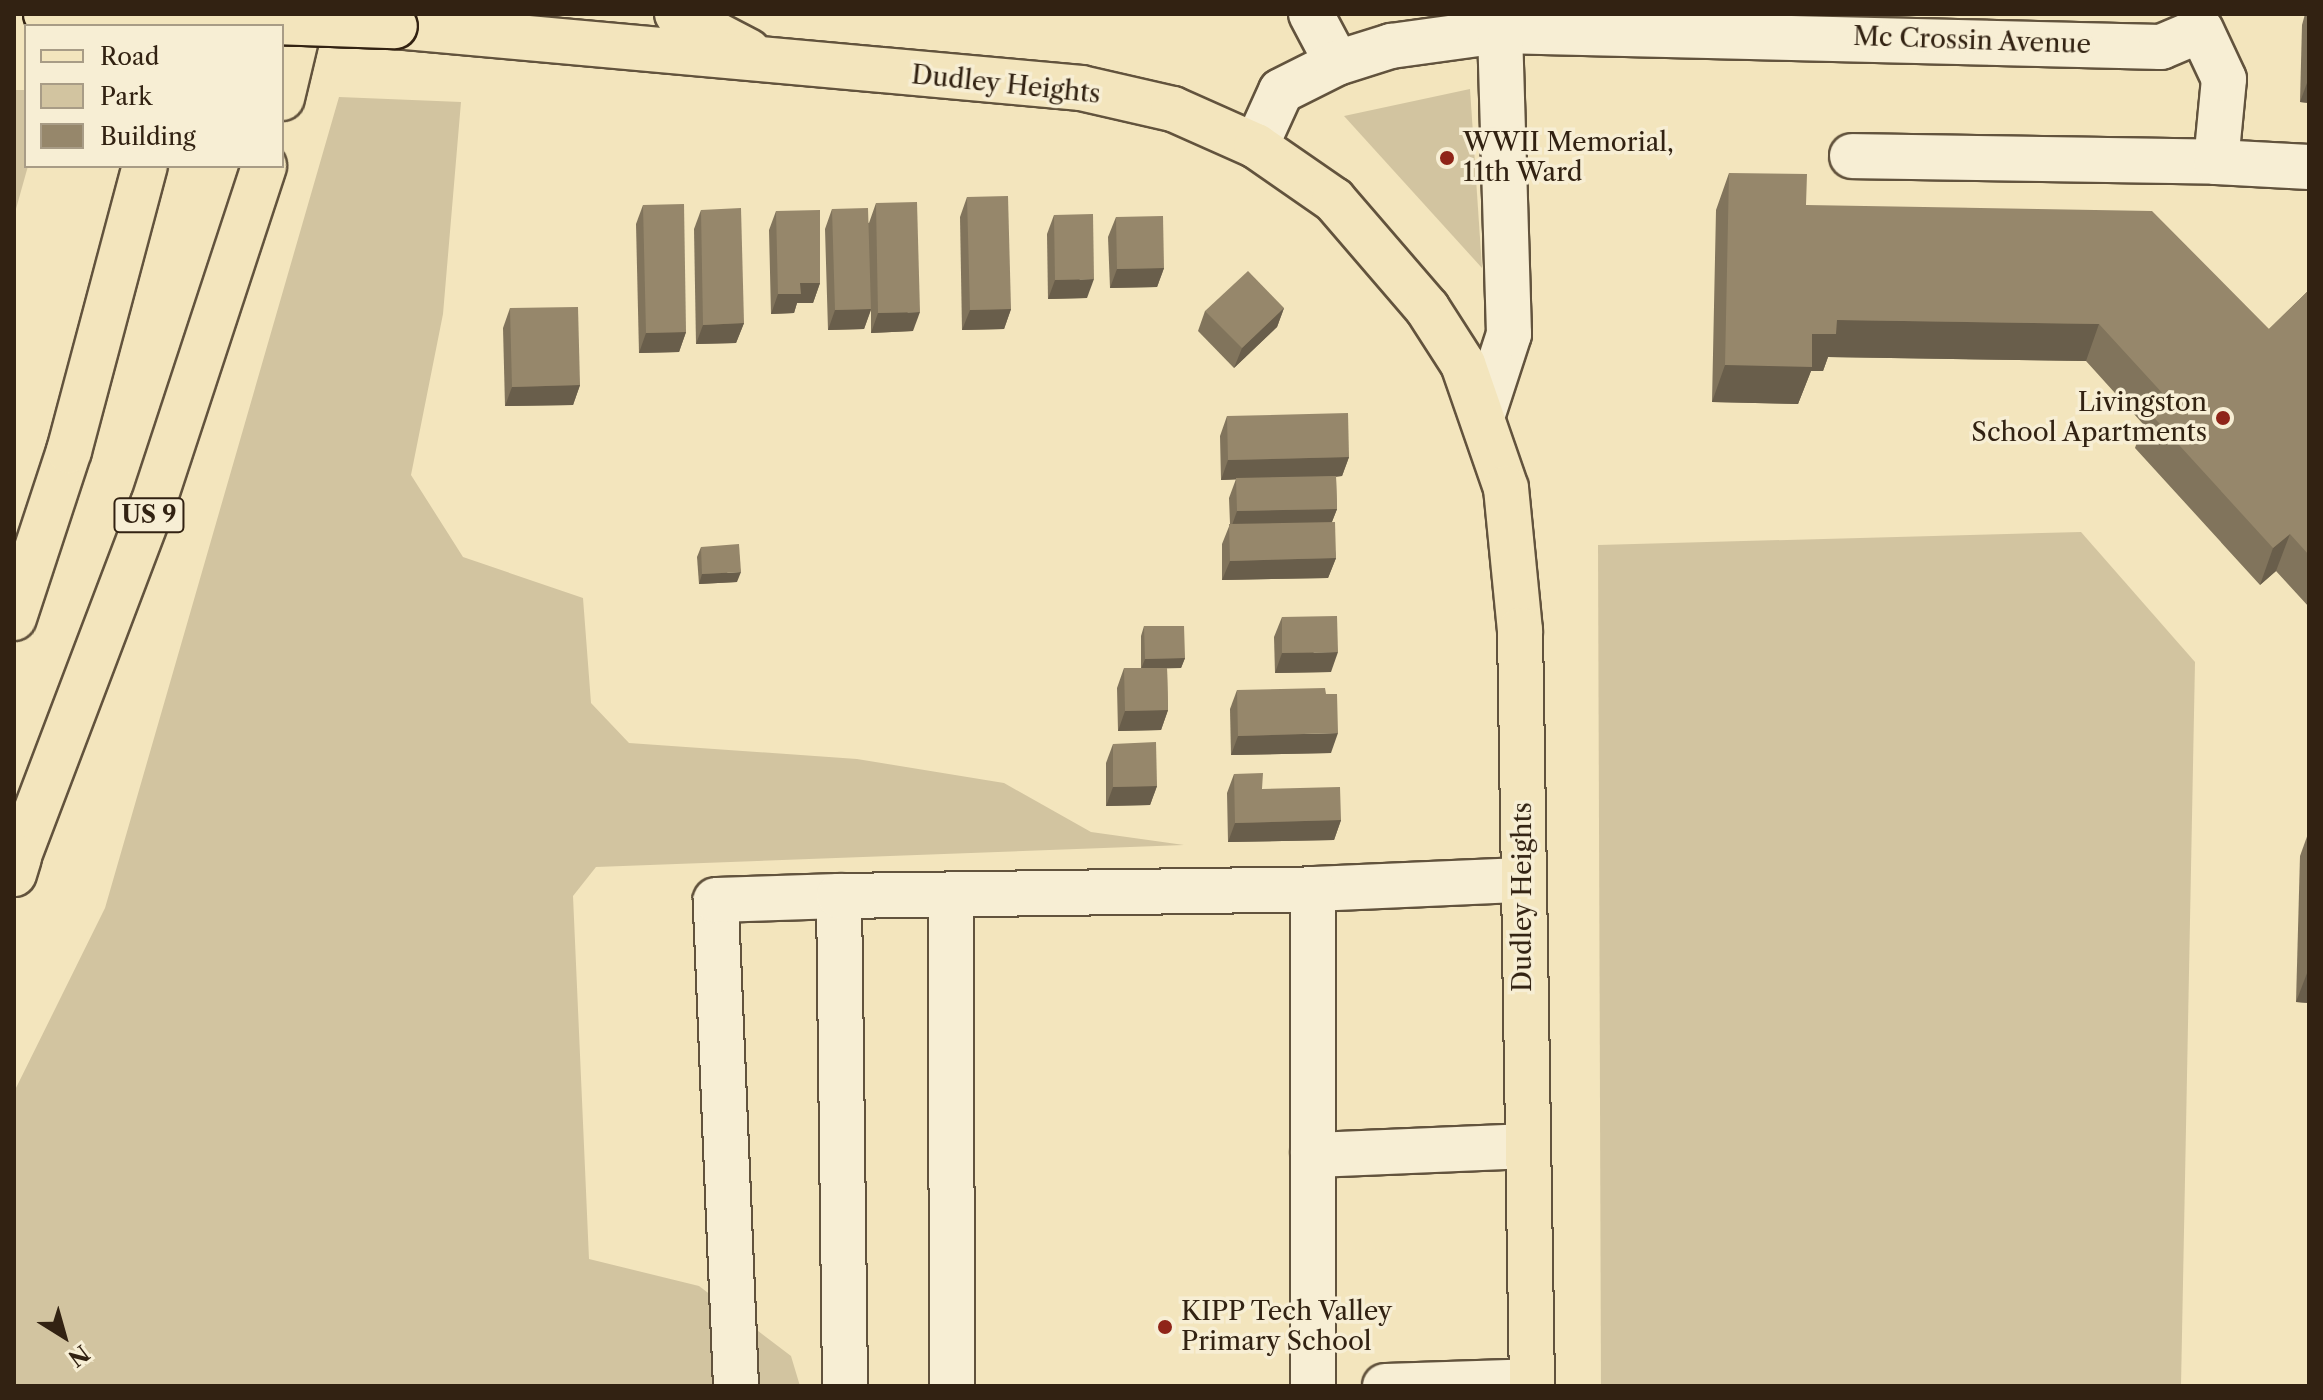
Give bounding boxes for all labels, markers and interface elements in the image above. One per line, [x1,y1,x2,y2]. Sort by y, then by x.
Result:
street label: Mc Crossin Avenue [1852,21,2092,61]
legend [24,24,284,168]
text: Road [100,42,159,71]
street label: Dudley Heights [910,60,1102,110]
text: Park [100,82,152,111]
text: Building [100,122,196,151]
place label: WWII Memorial, 11th Ward [1463,127,1674,188]
marker: WWII Memorial, 11th Ward [1438,149,1456,167]
place label: Livingston School Apartments [1970,387,2207,448]
marker: Livingston School Apartments [2214,409,2232,427]
road number: US 9 [113,495,185,535]
street label: Dudley Heights [1507,802,1539,992]
north arrow [24,1296,104,1376]
place label: KIPP Tech Valley Primary School [1181,1296,1395,1358]
marker: KIPP Tech Valley Primary School [1156,1318,1174,1336]
text: N [63,1339,95,1372]

